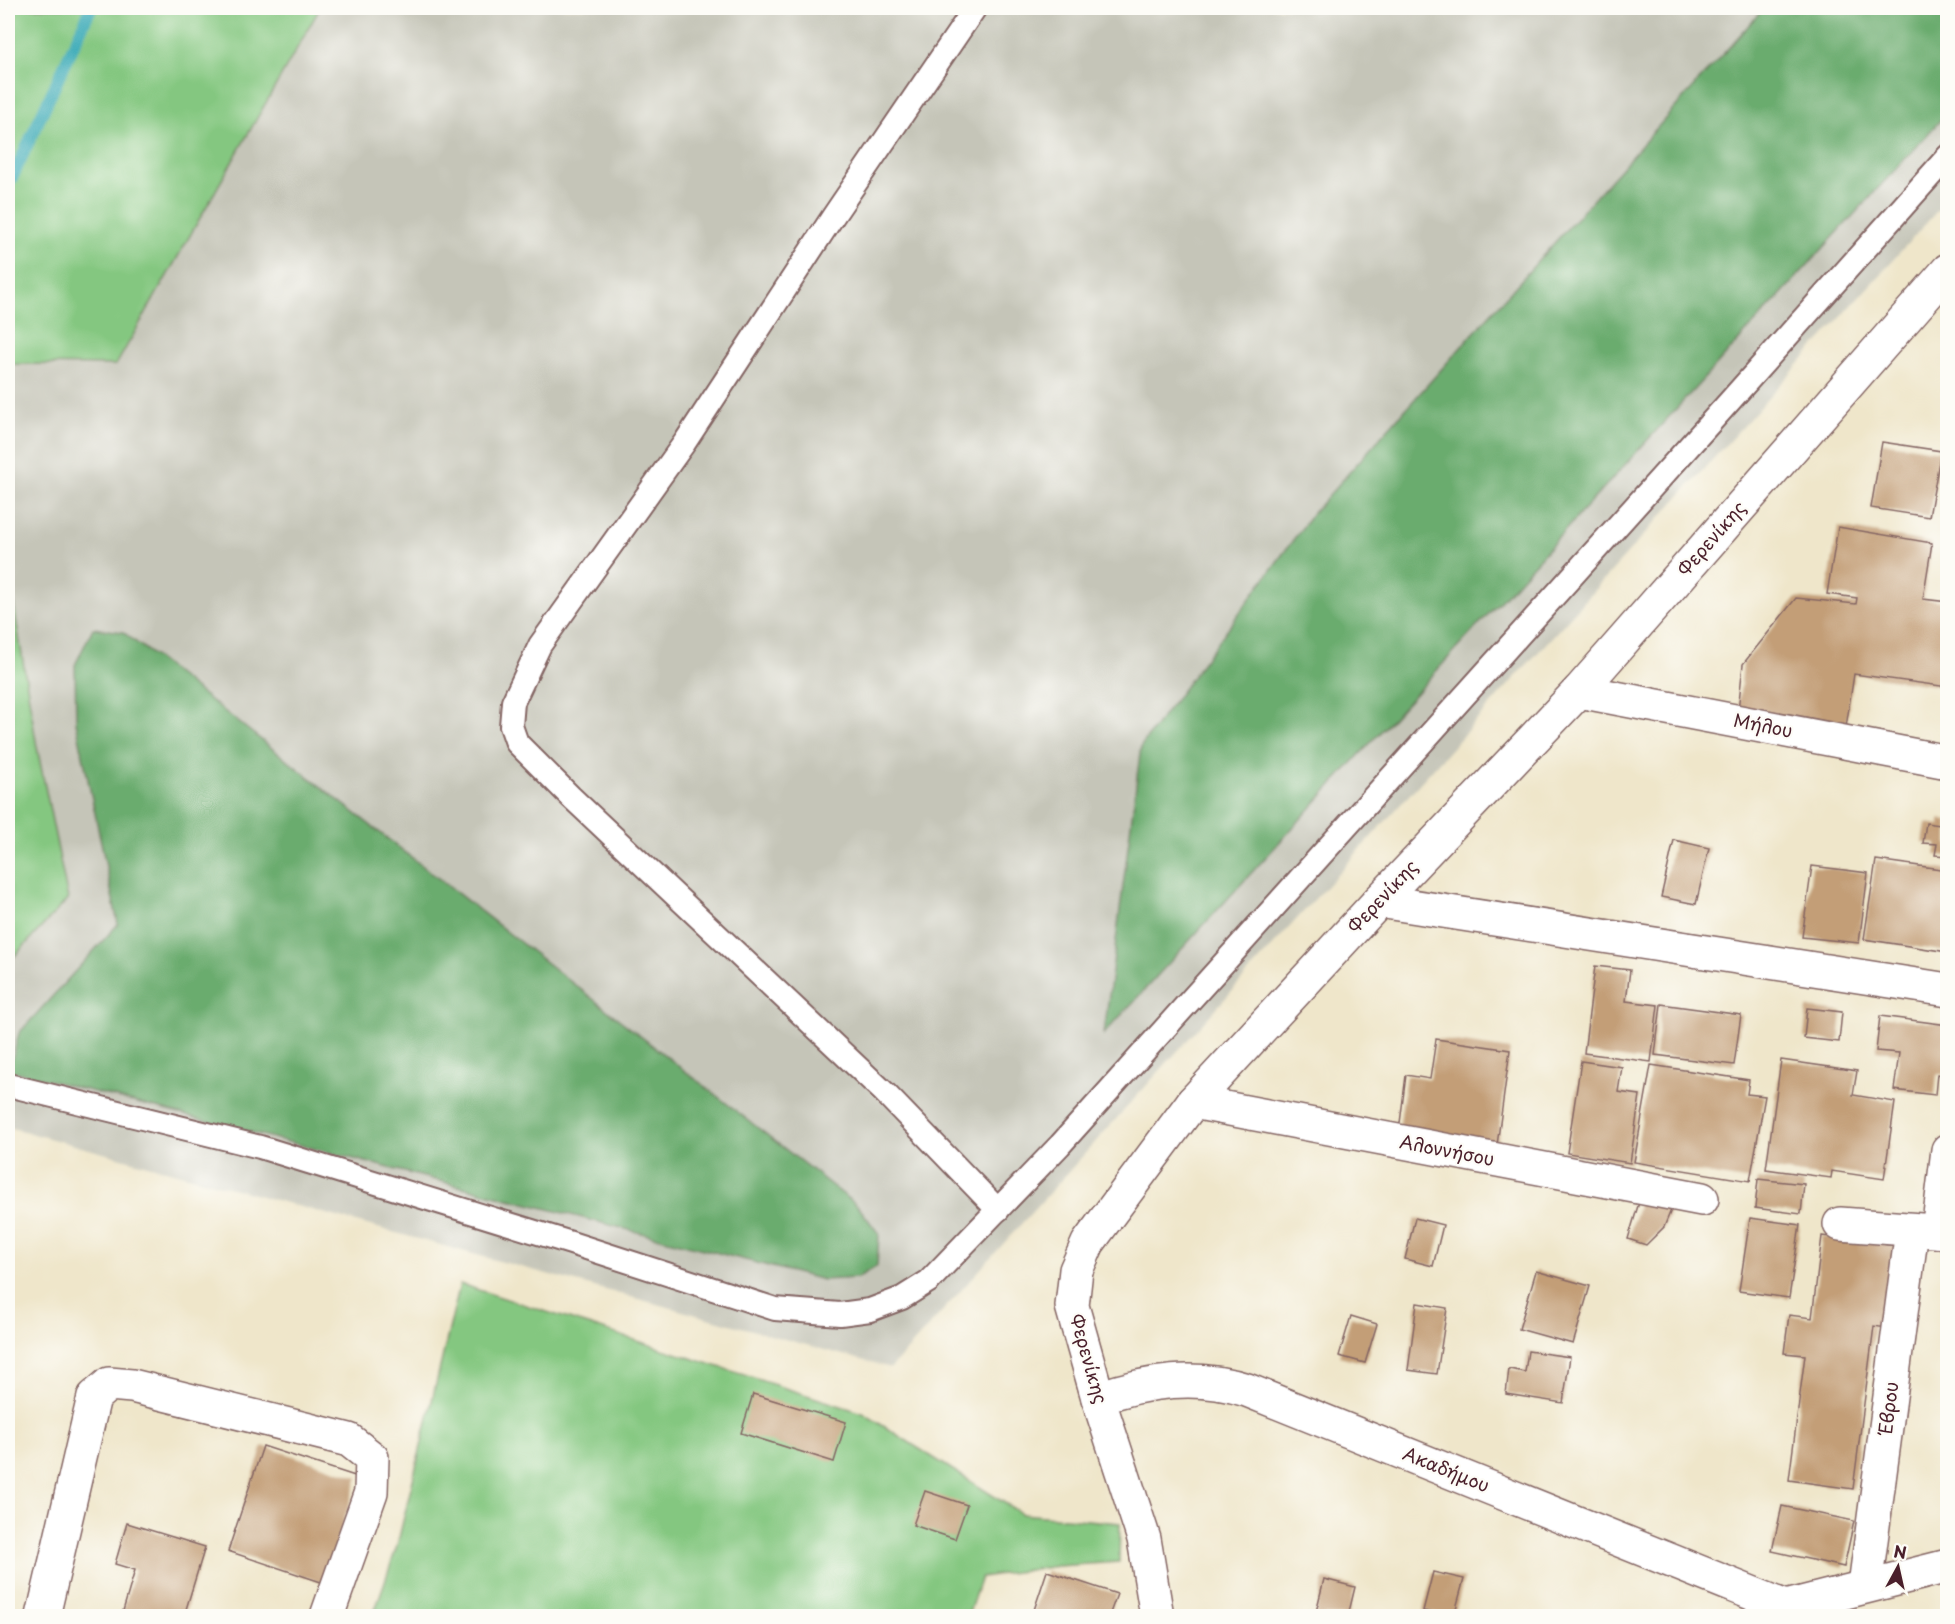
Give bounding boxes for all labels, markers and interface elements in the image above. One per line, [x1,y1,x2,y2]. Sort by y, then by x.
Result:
street label: Φερενίκης [1670,494,1751,582]
street label: Μήλου [1731,706,1795,743]
street label: Φερενίκης [1341,853,1423,939]
street label: Αλοννήσου [1398,1127,1497,1172]
street label: Φερενίκης [1064,1311,1115,1407]
street label: Έβρου [1871,1380,1904,1438]
street label: Ακαδήμου [1399,1439,1494,1498]
north arrow [1868,1537,1928,1597]
text: N [1892,1538,1908,1564]

